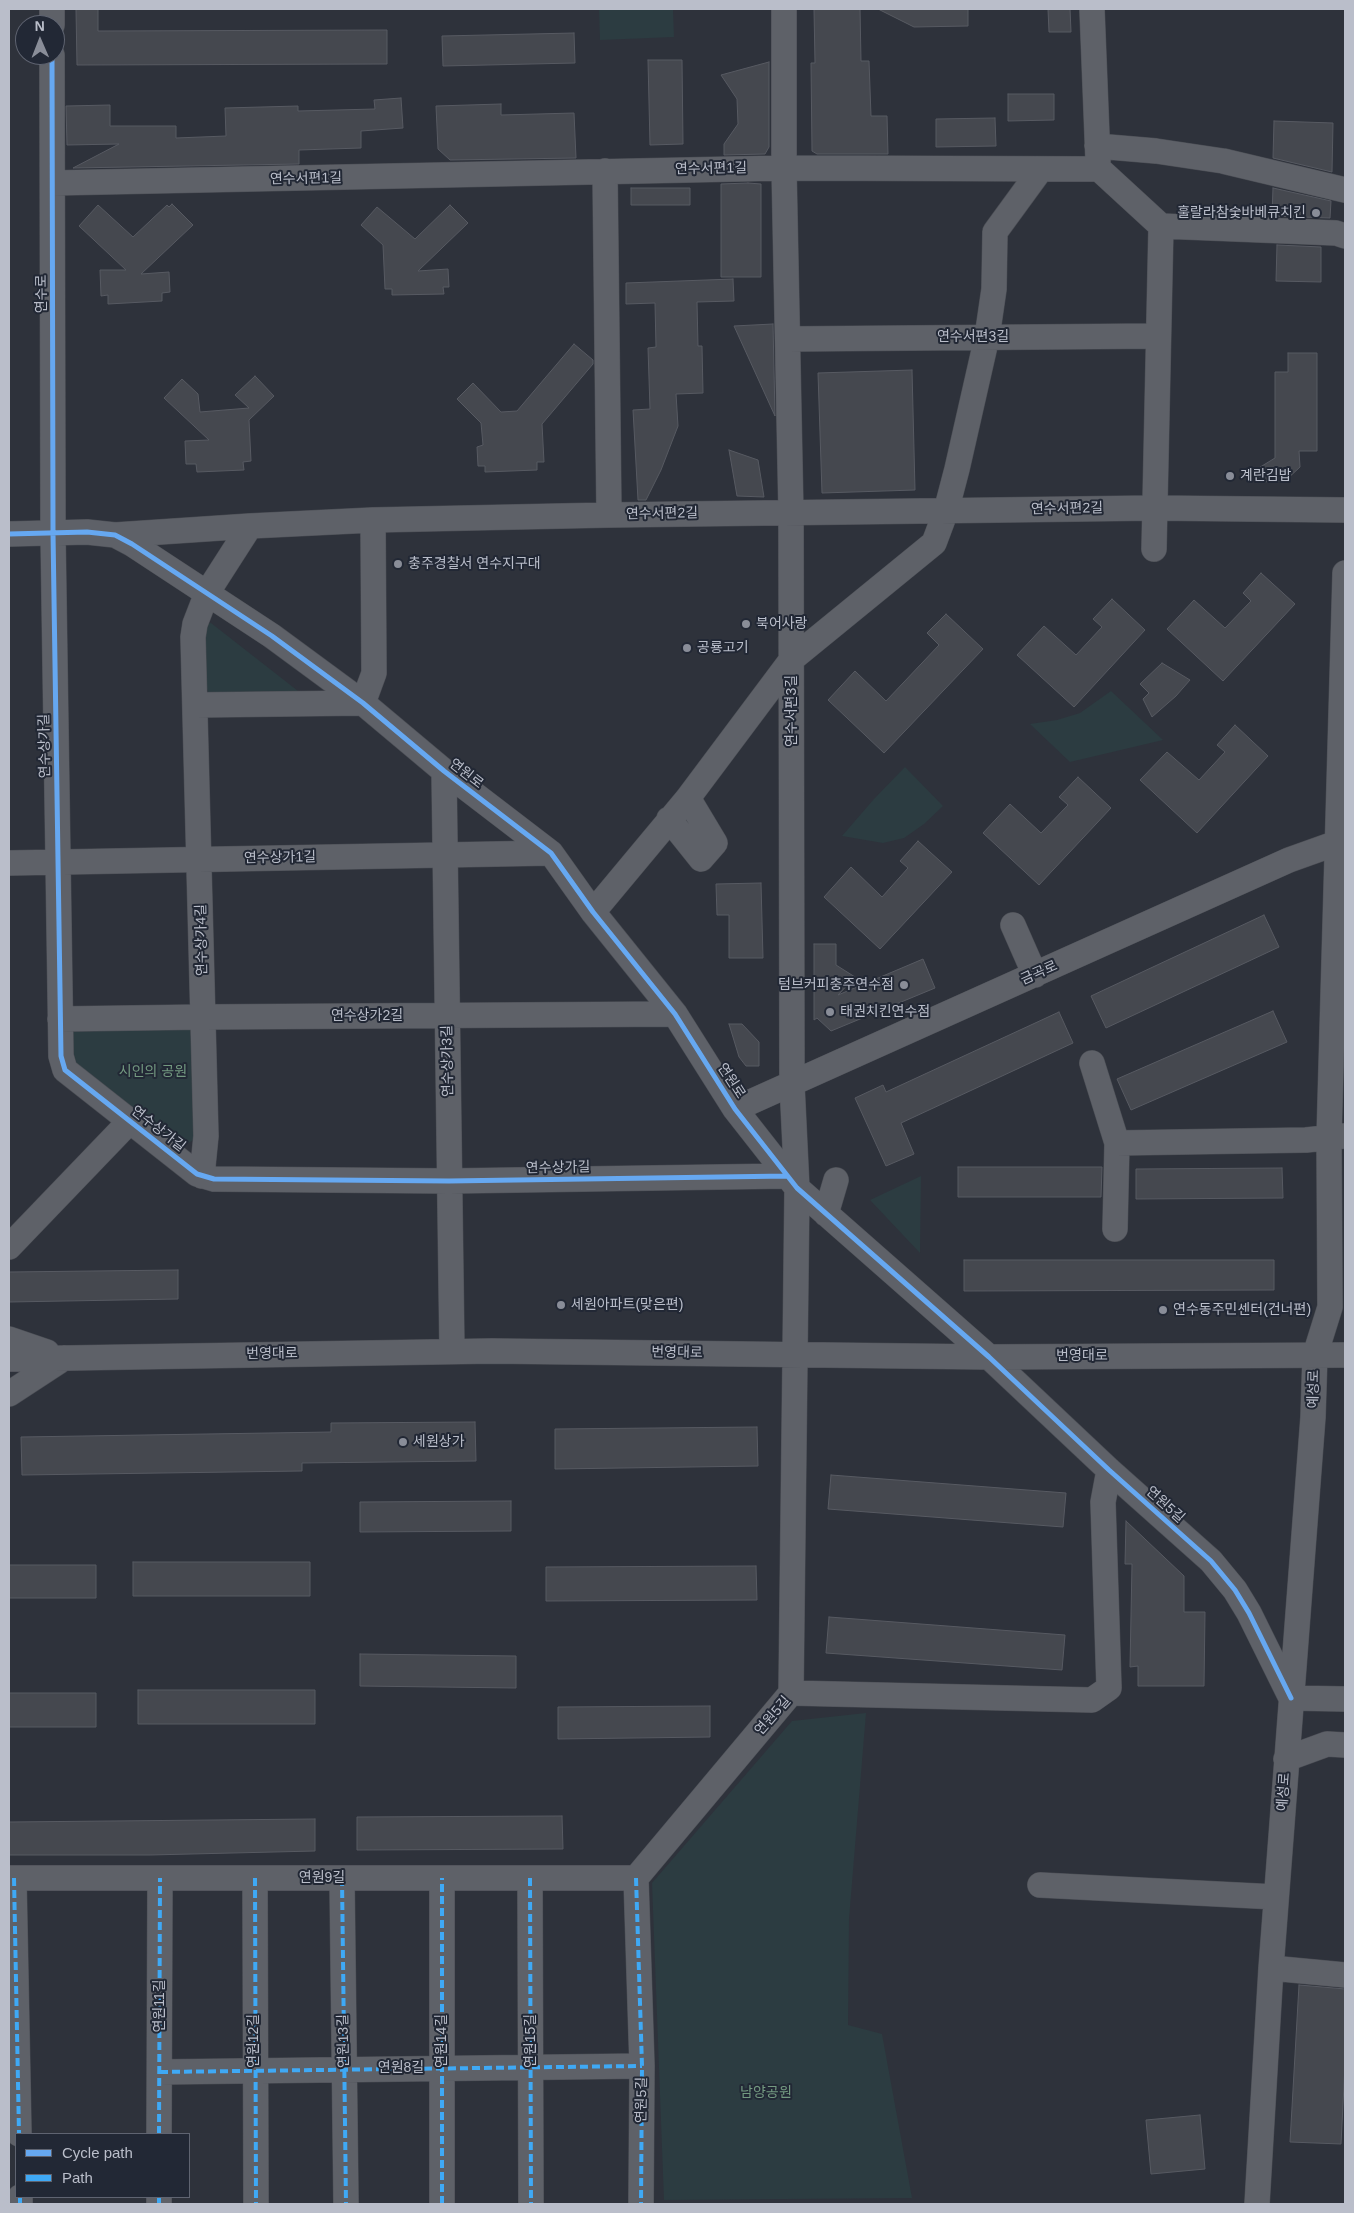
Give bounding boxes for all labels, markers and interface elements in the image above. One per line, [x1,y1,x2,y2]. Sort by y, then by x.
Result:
north arrow [15,15,65,65]
text: N [35,18,45,34]
street label: 연수서편1길 [675,160,747,178]
street label: 연수서편1길 [270,170,342,188]
place label: 훌랄라참숯바베큐치킨 [1177,205,1306,221]
marker: 훌랄라참숯바베큐치킨 [1310,207,1322,219]
street label: 연수로 [34,275,50,313]
street label: 연수서편3길 [937,329,1009,345]
place label: 계란김밥 [1240,468,1292,484]
marker: 계란김밥 [1224,470,1236,482]
street label: 연수서편2길 [1031,500,1103,518]
street label: 연수서편2길 [626,505,698,523]
place label: 충주경찰서 연수지구대 [408,556,541,572]
marker: 충주경찰서 연수지구대 [392,558,404,570]
place label: 북어사랑 [756,616,808,632]
marker: 북어사랑 [740,618,752,630]
place label: 공룡고기 [697,640,749,656]
marker: 공룡고기 [681,642,693,654]
street label: 연수서편3길 [784,675,800,747]
street label: 연수상가길 [36,714,54,778]
street label: 연원로 [446,755,486,793]
street label: 연수상가1길 [244,849,316,867]
street label: 연수상가4길 [193,904,211,976]
street label: 금곡로 [1018,957,1060,989]
place label: 텀브커피충주연수점 [778,977,894,993]
marker: 텀브커피충주연수점 [898,979,910,991]
place label: 태권치킨연수점 [840,1004,930,1020]
marker: 태권치킨연수점 [824,1006,836,1018]
street label: 연수상가2길 [331,1008,403,1024]
street label: 연수상가3길 [439,1025,457,1097]
street label: 연원로 [713,1060,749,1102]
park label: 시인의 공원 [119,1064,187,1080]
street label: 연수상가길 [127,1103,189,1155]
street label: 연수상가길 [526,1159,590,1177]
place label: 세원아파트(맞은편) [571,1297,683,1313]
marker: 세원아파트(맞은편) [555,1299,567,1311]
place label: 연수동주민센터(건너편) [1173,1302,1311,1318]
marker: 연수동주민센터(건너편) [1157,1304,1169,1316]
street label: 번영대로 [651,1344,703,1362]
street label: 번영대로 [246,1345,298,1363]
street label: 번영대로 [1056,1348,1108,1364]
street label: 예성로 [1305,1370,1323,1408]
place label: 세원상가 [413,1434,465,1450]
marker: 세원상가 [397,1436,409,1448]
street label: 연원5길 [1142,1483,1188,1527]
street label: 연원5길 [751,1693,795,1739]
street label: 예성로 [1274,1772,1294,1812]
street label: 연원9길 [299,1870,345,1886]
street label: 연원11길 [152,1979,168,2033]
street label: 연원12길 [246,2014,262,2068]
street label: 연원13길 [335,2014,353,2068]
street label: 연원14길 [434,2014,450,2068]
street label: 연원15길 [523,2014,539,2068]
street label: 연원8길 [378,2060,424,2076]
street label: 연원5길 [633,2077,651,2123]
park label: 남양공원 [740,2085,792,2101]
legend [15,2133,190,2198]
text: Cycle path [62,2144,133,2161]
text: Path [62,2169,93,2186]

